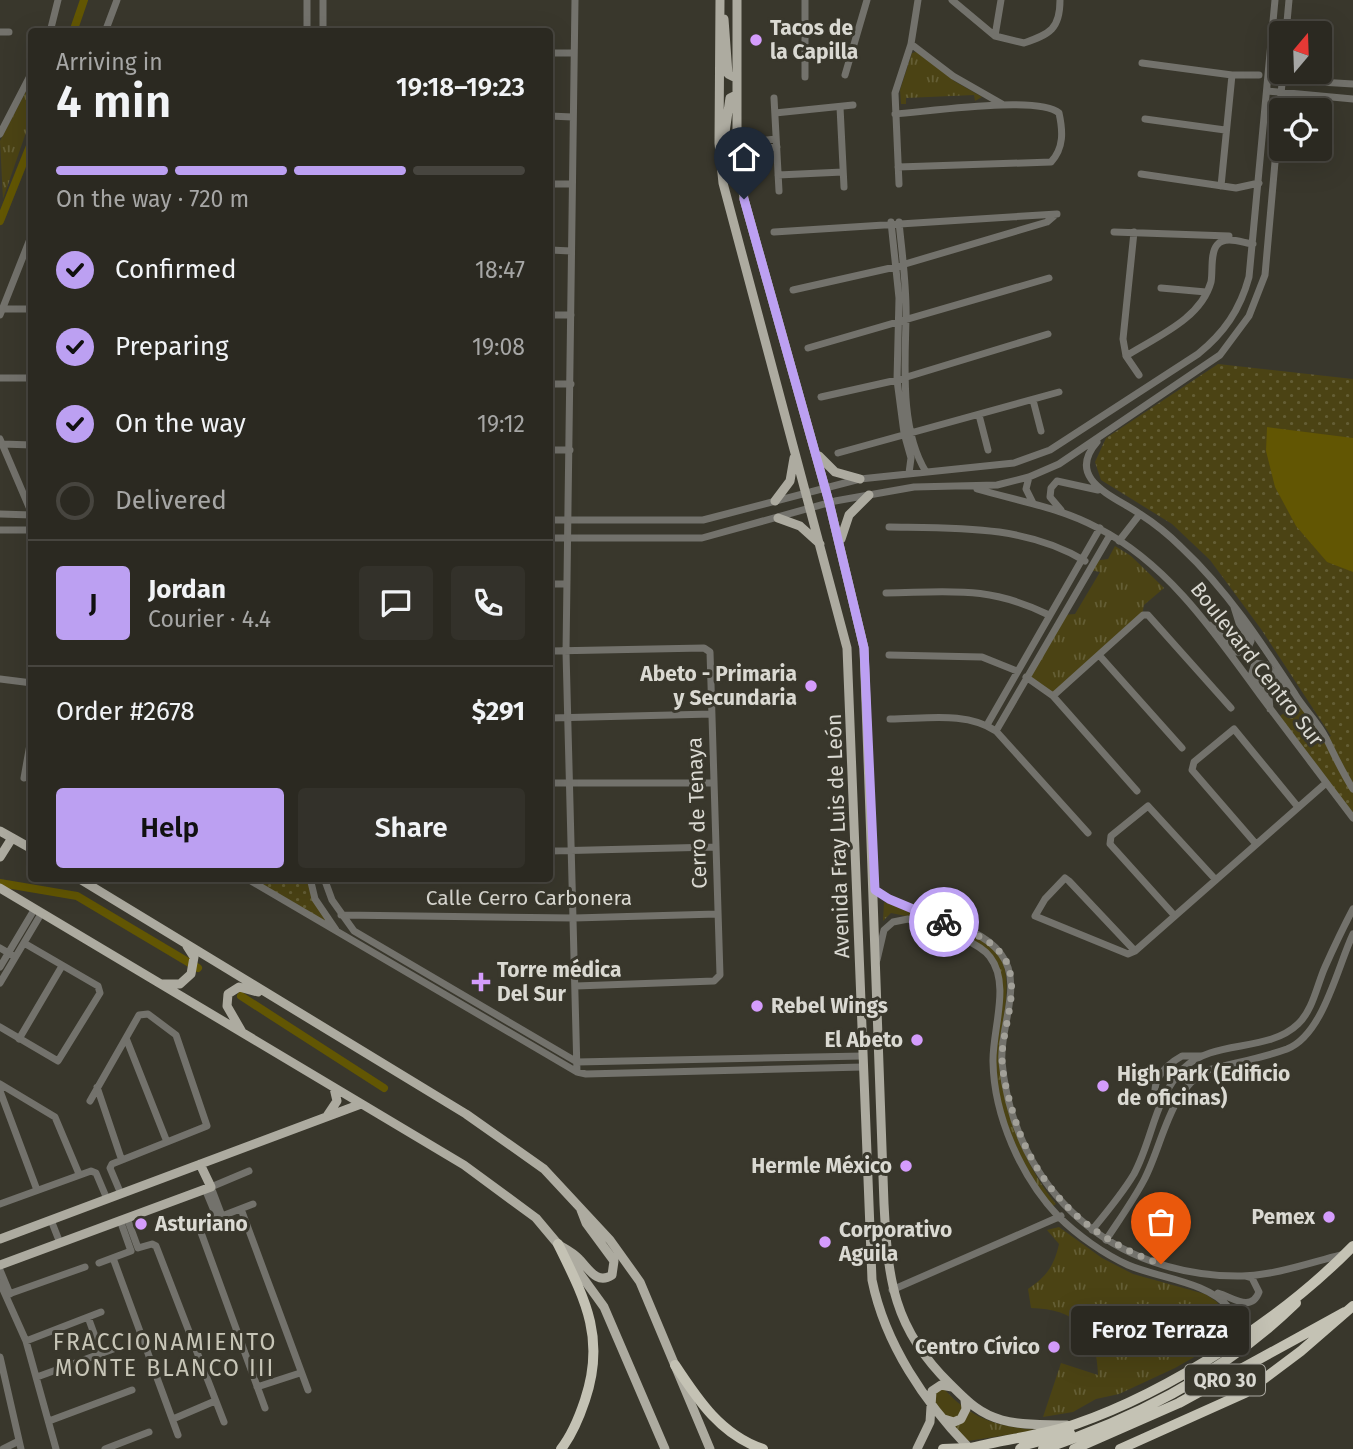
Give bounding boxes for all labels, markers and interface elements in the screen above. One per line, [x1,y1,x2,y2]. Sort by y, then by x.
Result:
place label: Tacos de la Capilla [770,15,858,65]
north arrow [1269,21,1332,84]
map controls [1269,21,1332,161]
marker: Tacos de la Capilla [748,32,764,48]
text: Arriving in [56,48,163,76]
text: 19:18–19:23 [396,72,525,103]
text: 4 min [56,74,171,129]
button: locate [1269,98,1332,161]
pin [714,127,774,199]
icon: home [725,138,763,176]
text: On the way · 720 m [56,185,249,213]
icon: check [56,251,94,289]
text: Confirmed [115,254,236,285]
text: 18:47 [475,256,525,284]
icon: check [56,328,94,366]
text: Preparing [115,331,228,362]
text: 19:08 [472,333,525,361]
icon: check [56,405,94,443]
text: On the way [115,408,246,439]
text: 19:12 [477,410,525,438]
text: Delivered [115,485,227,516]
button: chat [359,566,433,640]
button: phone [451,566,525,640]
text: Jordan [148,574,226,605]
street label: Boulevard Centro Sur [1185,577,1329,751]
text: J [89,588,97,619]
text: Courier · 4.4 [148,605,271,633]
place label: Abeto - Primaria y Secundaria [639,661,797,711]
marker: Abeto - Primaria y Secundaria [803,678,819,694]
text: Order #2678 [56,696,195,727]
text: $291 [472,696,525,727]
street label: Avenida Fray Luis de León [821,713,855,959]
street label: Cerro de Tenaya [681,737,713,889]
button: Help [56,788,284,868]
button: Share [298,788,525,868]
street label: Calle Cerro Carbonera [426,885,632,911]
courier [909,887,979,957]
icon: bike [925,903,963,941]
place label: Torre médica Del Sur [497,957,621,1007]
marker: Torre médica Del Sur [471,972,491,992]
place label: Rebel Wings [771,993,888,1019]
marker: Rebel Wings [749,998,765,1014]
place label: El Abeto [824,1027,903,1053]
marker: El Abeto [909,1032,925,1048]
place label: High Park (Edificio de oficinas) [1117,1061,1290,1111]
marker: High Park (Edificio de oficinas) [1095,1078,1111,1094]
place label: Hermle México [751,1153,892,1179]
marker: Hermle México [898,1158,914,1174]
pin [1131,1192,1191,1264]
icon: bag [1142,1203,1180,1241]
place label: Pemex [1252,1204,1315,1230]
marker: Pemex [1321,1209,1337,1225]
place label: Asturiano [154,1211,248,1237]
marker: Asturiano [133,1216,149,1232]
place label: Corporativo Aguila [838,1217,952,1267]
marker: Corporativo Aguila [817,1234,833,1250]
callout: Feroz Terraza [1072,1306,1250,1355]
text: Feroz Terraza [1091,1316,1229,1344]
district label: FRACCIONAMIENTO MONTE BLANCO III [53,1328,277,1382]
place label: Centro Cívico [915,1334,1040,1360]
marker: Centro Cívico [1046,1339,1062,1355]
road number: QRO 30 [1185,1364,1265,1396]

